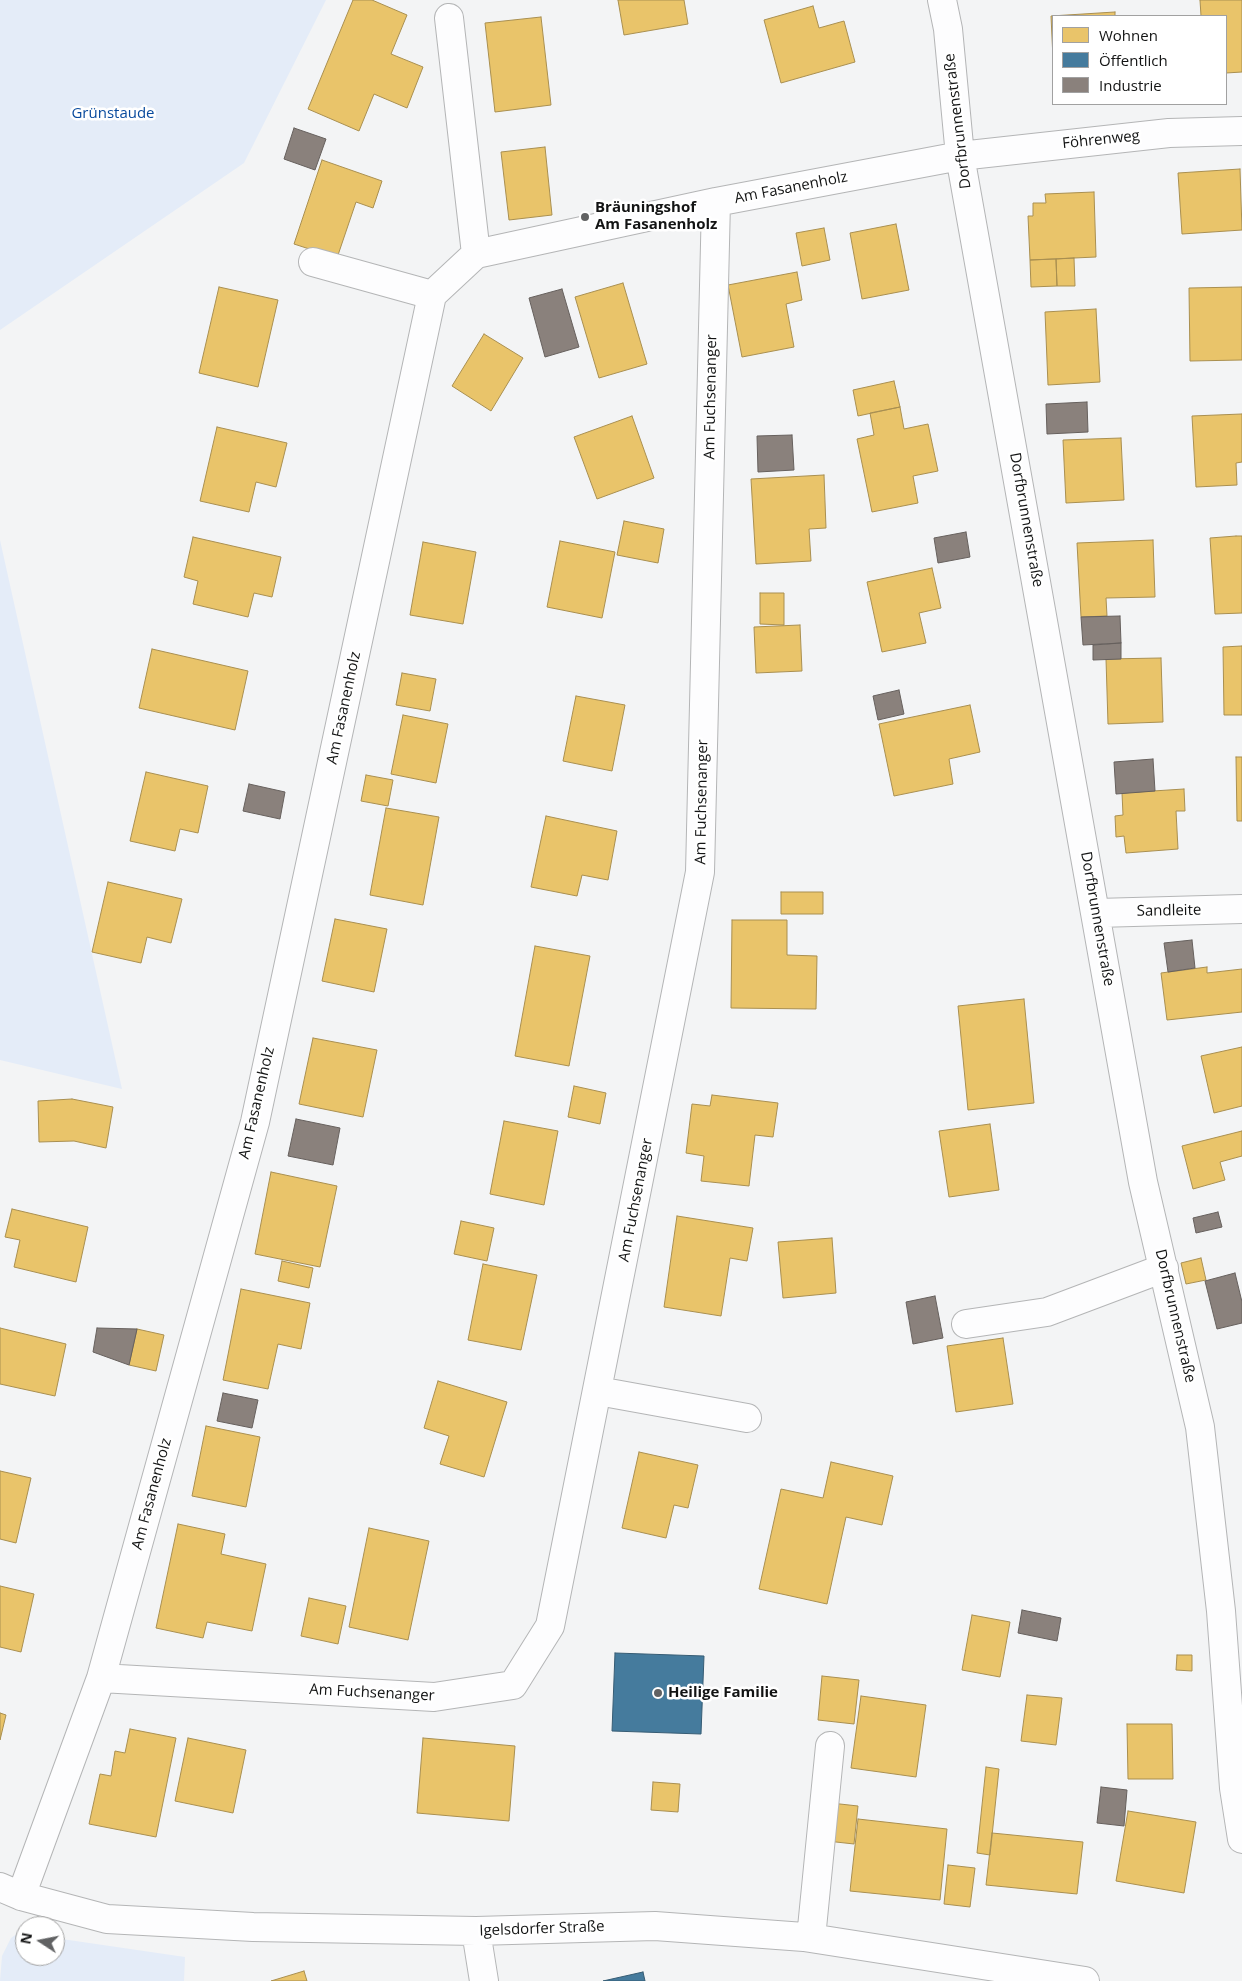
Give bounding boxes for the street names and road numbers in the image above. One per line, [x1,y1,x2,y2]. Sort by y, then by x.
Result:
street label: Dorfbrunnenstraße [941,52,975,190]
street label: Föhrenweg [1061,127,1141,153]
street label: Am Fasanenholz [733,168,849,208]
street label: Am Fuchsenanger [701,334,721,460]
street label: Dorfbrunnenstraße [1005,451,1047,589]
street label: Am Fasanenholz [323,650,365,766]
street label: Am Fuchsenanger [692,739,712,865]
street label: Dorfbrunnenstraße [1076,850,1118,988]
street label: Sandleite [1136,901,1202,921]
street label: Am Fasanenholz [235,1045,279,1161]
street label: Am Fuchsenanger [615,1137,657,1263]
street label: Dorfbrunnenstraße [1151,1248,1199,1384]
street label: Am Fasanenholz [128,1436,176,1552]
street label: Am Fuchsenanger [309,1681,435,1705]
street label: Igelsdorfer Straße [479,1918,605,1940]

